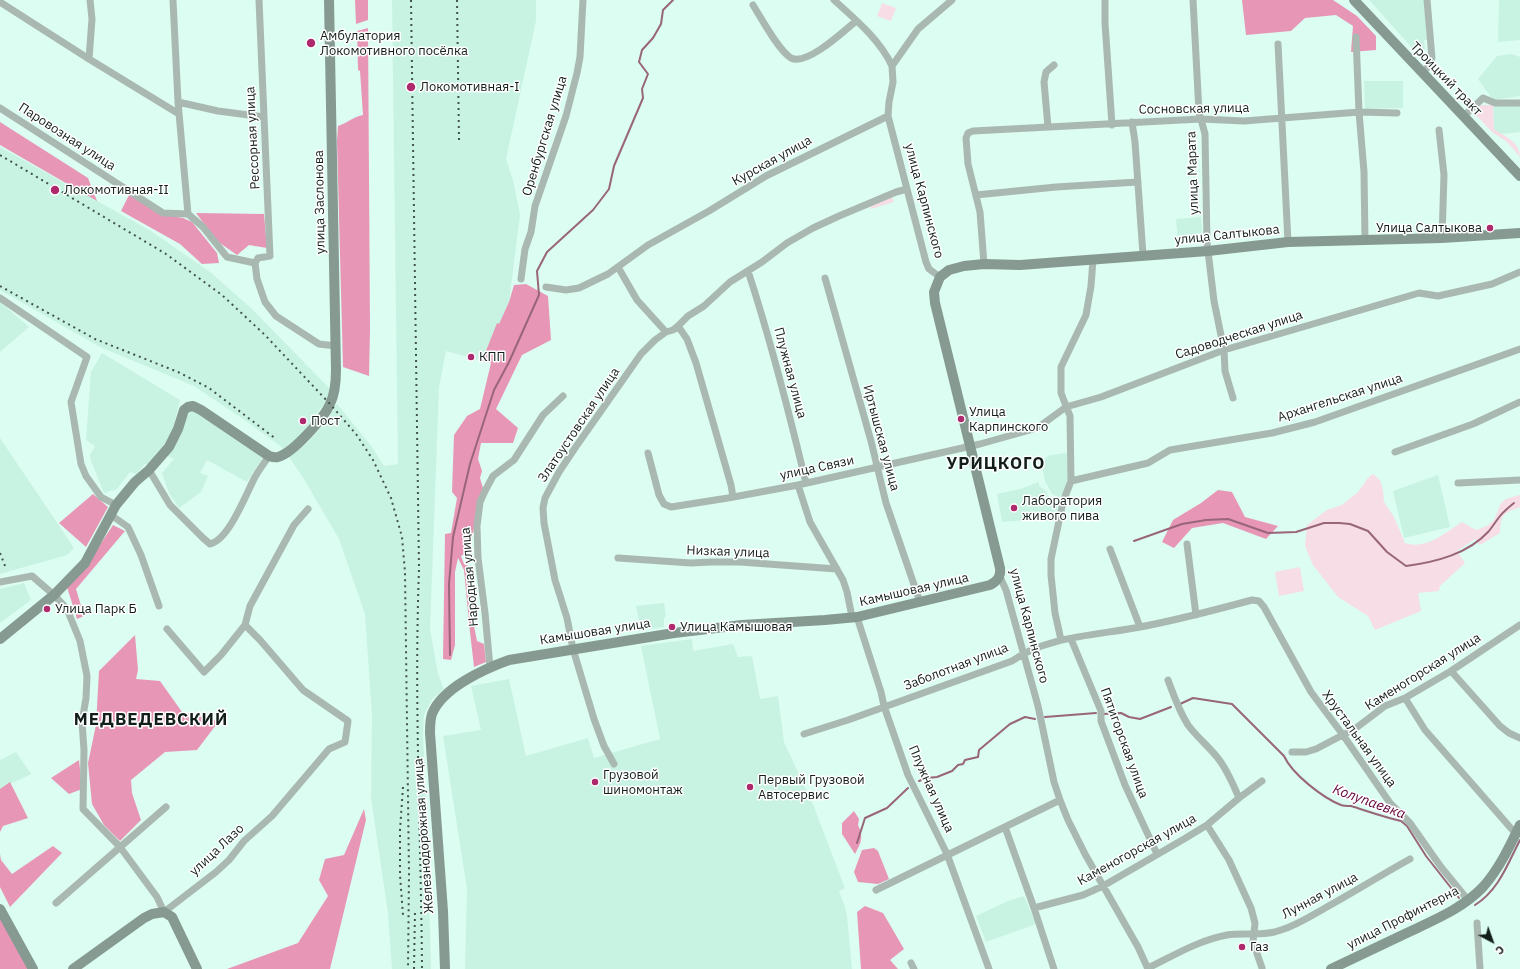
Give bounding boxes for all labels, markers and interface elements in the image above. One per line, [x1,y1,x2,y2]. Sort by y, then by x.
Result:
place label: Амбулатория Локомотивного посёлка [320,28,468,59]
marker: Амбулатория Локомотивного посёлка [305,37,317,49]
street label: Троицкий тракт [1407,39,1485,119]
street label: Оренбургская улица [519,74,571,198]
place label: Локомотивная-I [420,79,520,95]
marker: Локомотивная-I [405,81,417,93]
street label: Рессорная улица [243,86,263,190]
street label: Паровозная улица [16,100,118,174]
street label: Сосновская улица [1139,100,1249,118]
street label: улица Марата [1184,131,1202,215]
street label: Курская улица [729,133,815,189]
street label: улица Карпинского [901,142,947,260]
street label: улица Заслонова [311,150,329,254]
place label: Локомотивная-II [64,182,169,198]
marker: Локомотивная-II [49,184,61,196]
place label: Улица Салтыкова [1376,220,1482,236]
street label: улица Салтыкова [1174,222,1280,248]
marker: Улица Салтыкова [1485,223,1495,233]
street label: Садоводческая улица [1173,307,1305,363]
street label: Плужная улица [770,326,810,420]
place label: КПП [479,349,506,365]
marker: КПП [466,352,476,362]
street label: Златоустовская улица [535,365,623,485]
street label: Архангельская улица [1276,370,1404,426]
street label: Иртышская улица [859,383,903,493]
place label: Улица Карпинского [969,404,1048,435]
place label: Пост [311,413,340,429]
marker: Улица Карпинского [956,414,966,424]
marker: Пост [298,416,308,426]
street label: улица Связи [778,453,856,483]
district label: УРИЦКОГО [946,454,1046,474]
place label: Лаборатория живого пива [1022,493,1102,524]
marker: Лаборатория живого пива [1009,503,1019,513]
street label: Народная улица [458,527,482,627]
street label: Низкая улица [686,543,770,561]
street label: улица Карпинского [1006,567,1052,685]
street label: Камышовая улица [858,570,970,610]
place label: Улица Парк Б [55,601,137,617]
marker: Улица Парк Б [42,604,52,614]
street label: Камышовая улица [539,616,651,648]
place label: Улица Камышовая [680,619,792,635]
marker: Улица Камышовая [667,622,677,632]
street label: Каменогорская улица [1362,630,1484,714]
street label: Заболотная улица [902,640,1010,694]
street label: Пятигорская улица [1097,686,1151,800]
street label: Хрустальная улица [1319,687,1399,791]
district label: МЕДВЕДЕВСКИЙ [74,710,228,730]
street label: Плужная улица [905,743,957,835]
street label: Железнодорожная улица [411,758,437,914]
place label: Грузовой шиномонтаж [603,767,683,798]
place label: Первый Грузовой Автосервис [758,772,865,803]
marker: Грузовой шиномонтаж [590,777,600,787]
water label: Колупаевка [1330,781,1408,823]
marker: Первый Грузовой Автосервис [745,782,755,792]
street label: Каменогорская улица [1075,811,1199,889]
street label: улица Лазо [187,821,247,879]
street label: Лунная улица [1279,869,1361,923]
street label: улица Профинтерна [1345,883,1461,953]
north arrow [1472,921,1512,961]
place label: Газ [1250,939,1269,955]
marker: Газ [1237,942,1247,952]
text: С [1493,942,1507,958]

